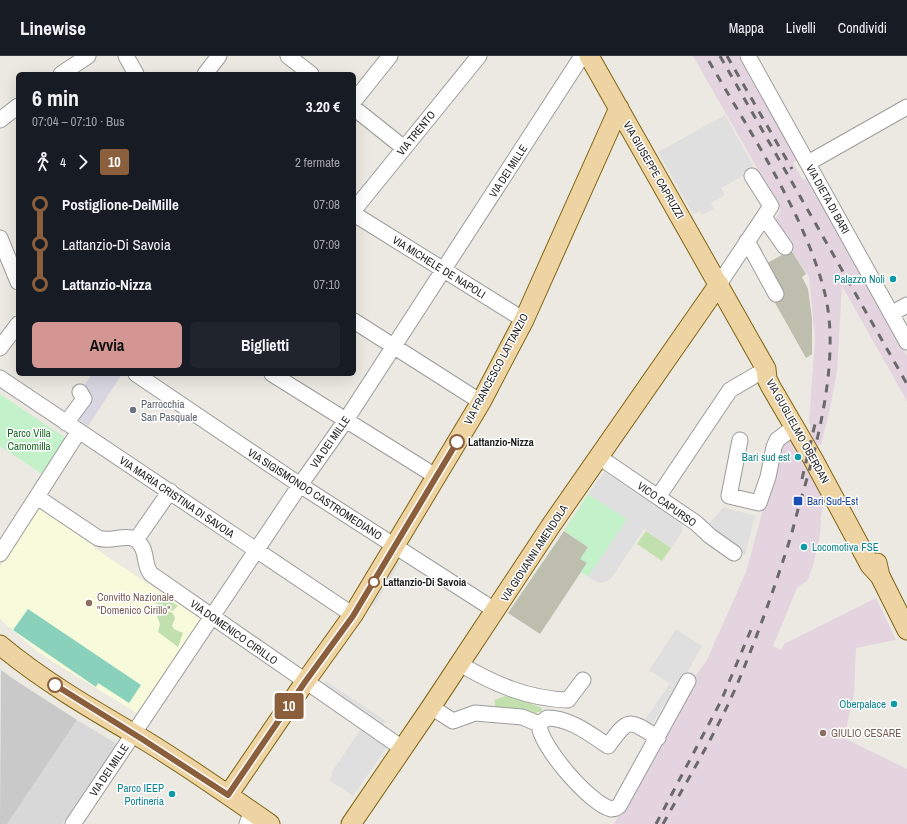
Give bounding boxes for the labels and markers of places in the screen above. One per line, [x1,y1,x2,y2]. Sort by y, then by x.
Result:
place label: Palazzo Noli [834,272,885,286]
marker: Palazzo Noli [888,274,898,284]
place label: Parrocchia San Pasquale [141,397,197,424]
marker: Parrocchia San Pasquale [128,405,138,415]
marker: Lattanzio-Nizza [449,434,465,450]
place label: Lattanzio-Nizza [468,435,534,449]
place label: Bari sud est [742,450,790,464]
marker: Bari sud est [793,452,803,462]
place label: Bari Sud-Est [807,494,859,508]
marker: Bari Sud-Est [792,495,804,507]
place label: Locomotiva FSE [812,540,879,554]
marker: Locomotiva FSE [799,542,809,552]
place label: Lattanzio-Di Savoia [383,575,466,589]
marker: Lattanzio-Di Savoia [368,576,380,588]
place label: Convitto Nazionale "Domenico Cirillo" [97,590,174,617]
marker: Convitto Nazionale "Domenico Cirillo" [84,598,94,608]
unlabelled marker [47,677,63,693]
place label: Oberpalace [839,697,886,711]
marker: Oberpalace [889,699,899,709]
place label: GIULIO CESARE [831,726,901,740]
marker: GIULIO CESARE [818,728,828,738]
place label: Parco IEEP Portineria [117,781,164,808]
marker: Parco IEEP Portineria [167,789,177,799]

